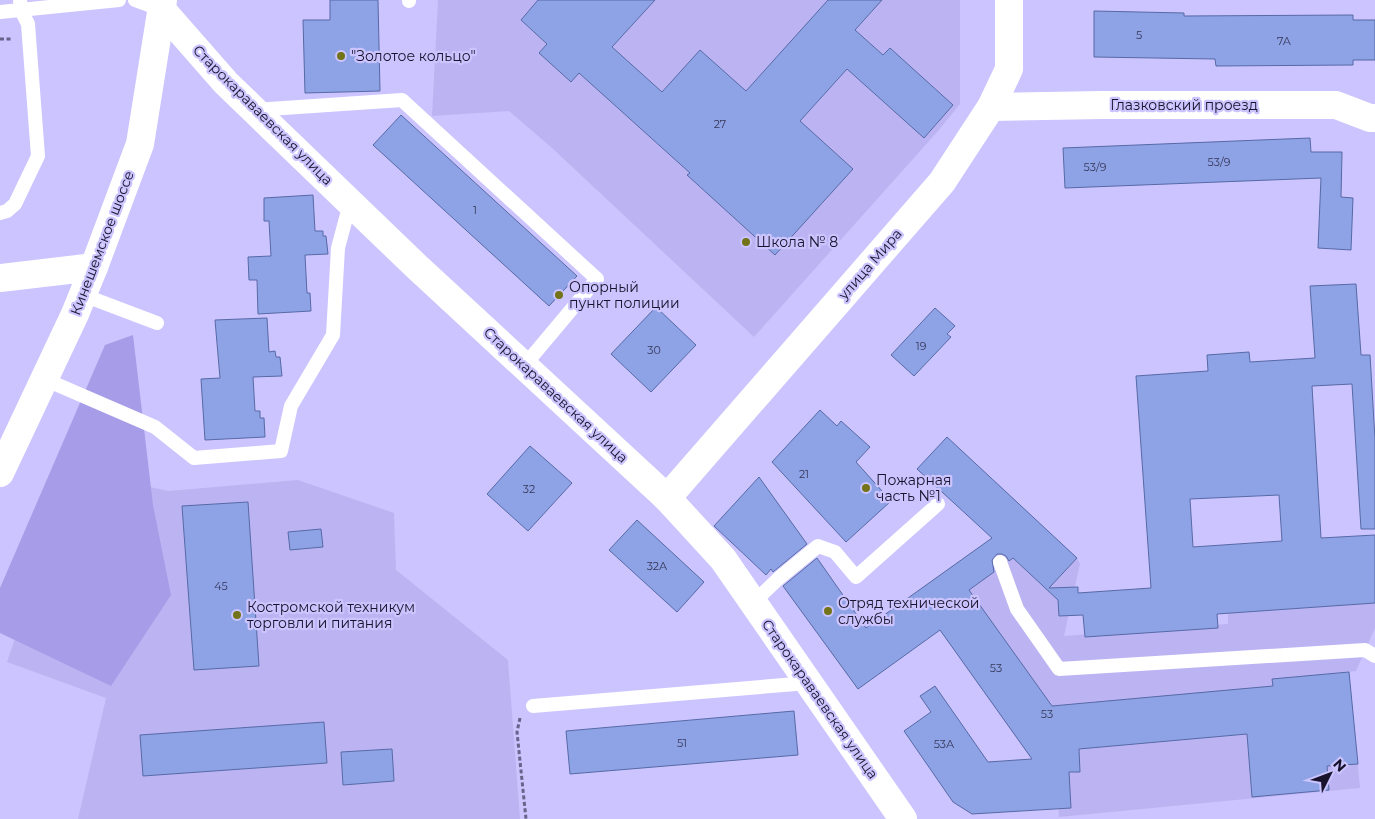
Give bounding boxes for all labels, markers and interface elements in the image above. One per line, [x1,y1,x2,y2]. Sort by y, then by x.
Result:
house number: 5 [1136,28,1142,42]
house number: 7А [1277,34,1292,48]
street label: Старокараваевская улица [189,41,337,189]
place label: "Золотое кольцо" [351,47,476,65]
marker: "Золотое кольцо" [335,50,347,62]
street label: Глазковский проезд [1110,96,1258,114]
house number: 27 [714,117,726,131]
house number: 53/9 [1208,155,1231,169]
house number: 53/9 [1084,160,1107,174]
street label: Кинешемское шоссе [66,168,138,318]
house number: 1 [473,203,477,217]
street label: улица Мира [834,225,906,304]
place label: Школа № 8 [756,233,838,251]
marker: Школа № 8 [740,236,752,248]
place label: Опорный пункт полиции [569,278,680,312]
marker: Опорный пункт полиции [553,289,565,301]
street label: Старокараваевская улица [480,323,632,467]
house number: 19 [916,339,927,353]
house number: 30 [647,343,661,357]
house number: 21 [799,467,809,481]
place label: Пожарная часть №1 [876,471,952,505]
house number: 32 [523,482,535,496]
marker: Пожарная часть №1 [860,482,872,494]
house number: 32А [647,559,668,573]
house number: 45 [214,579,228,593]
place label: Отряд технической службы [838,594,979,628]
place label: Костромской техникум торговли и питания [247,598,415,632]
marker: Отряд технической службы [822,605,834,617]
marker: Костромской техникум торговли и питания [231,609,243,621]
street label: Старокараваевская улица [758,616,882,782]
house number: 53 [990,661,1002,675]
house number: 53 [1041,707,1053,721]
house number: 51 [677,736,687,750]
house number: 53А [934,737,955,751]
north arrow [1305,749,1355,799]
text: N [1329,755,1350,776]

